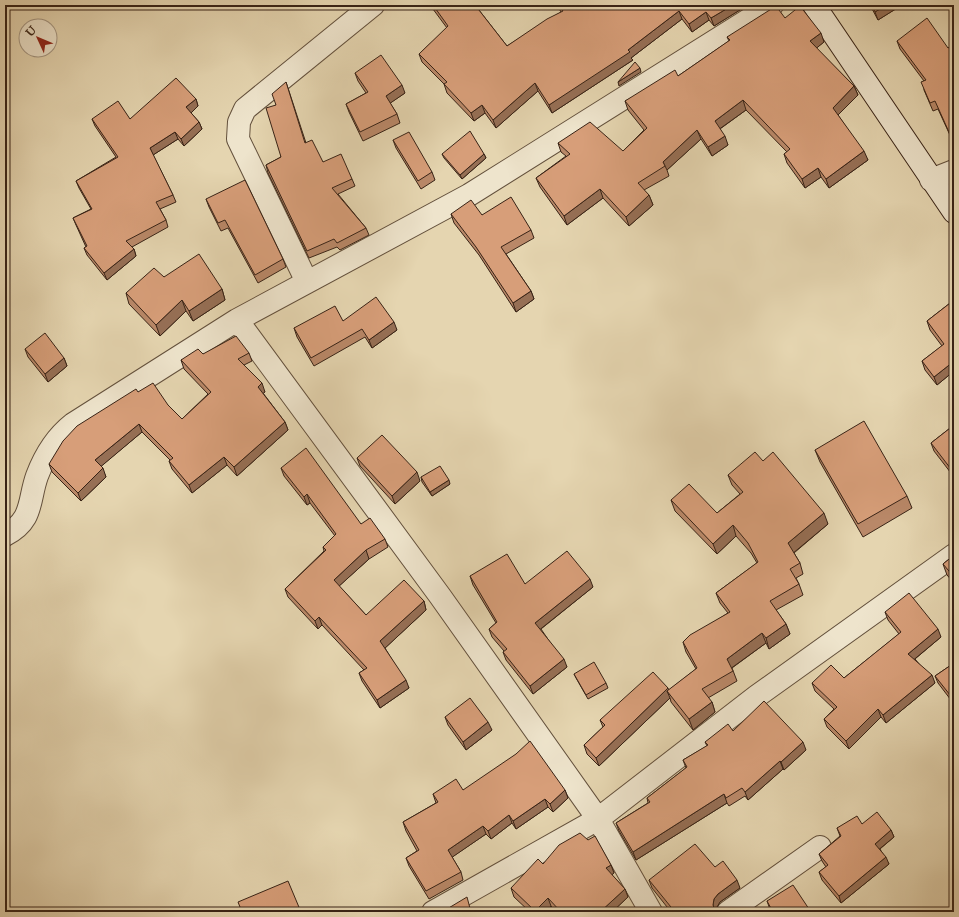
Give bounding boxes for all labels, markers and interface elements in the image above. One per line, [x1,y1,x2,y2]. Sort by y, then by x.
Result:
north arrow [18,18,58,58]
text: U [23,23,40,39]

